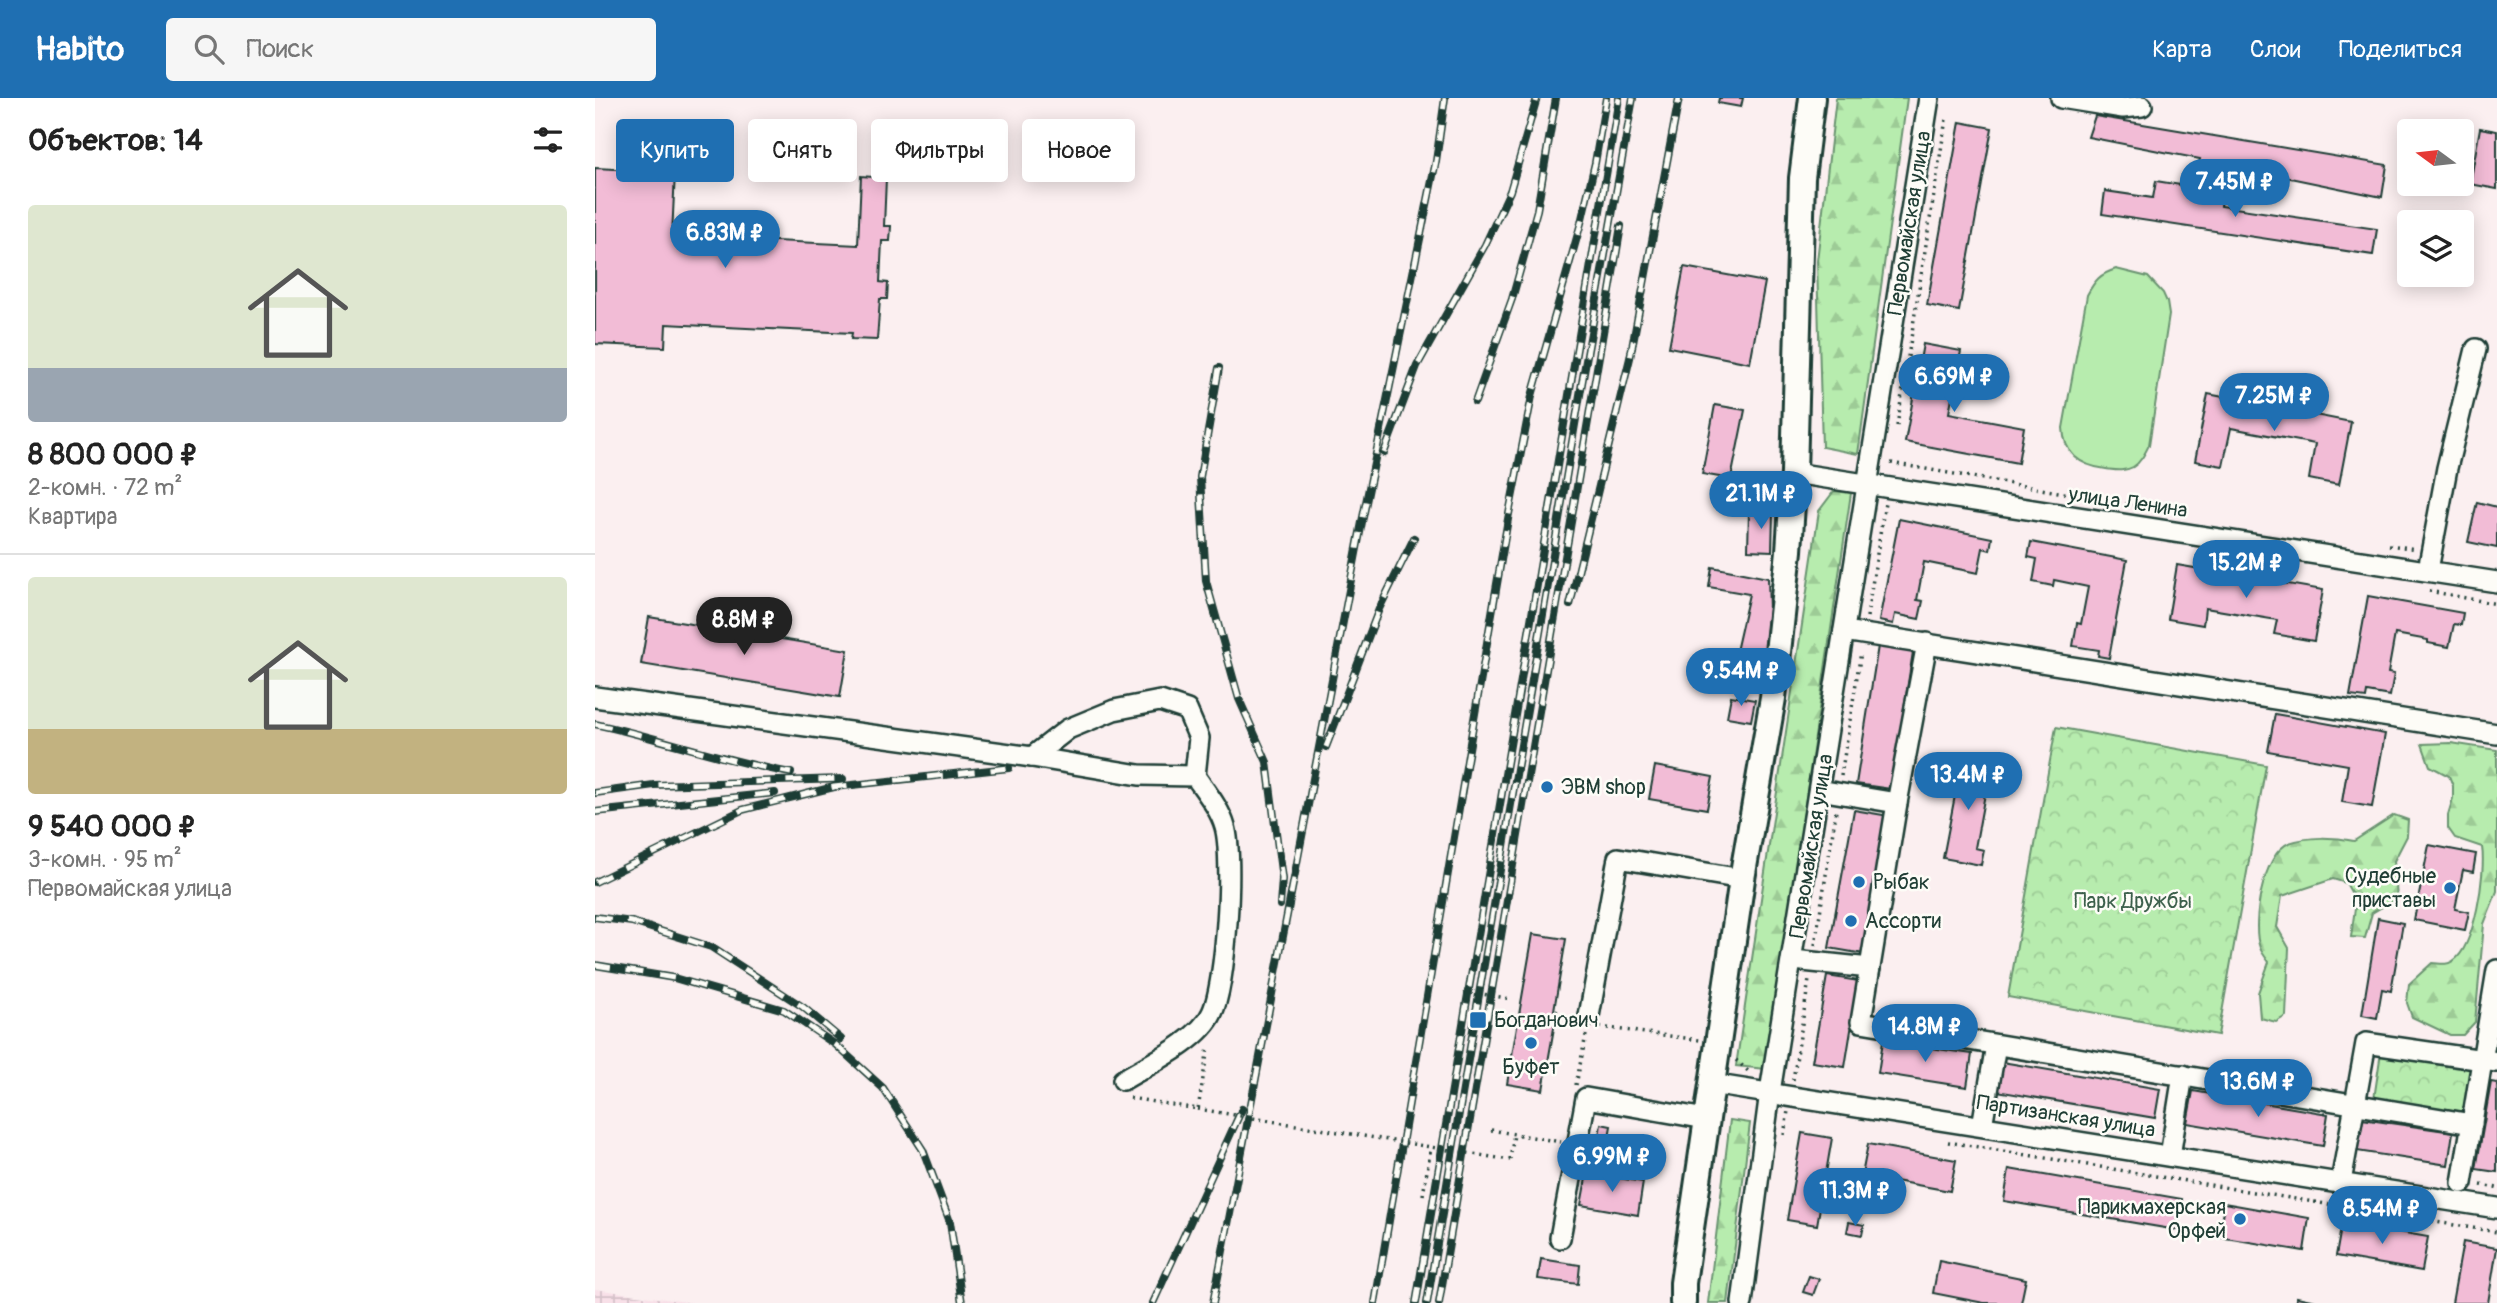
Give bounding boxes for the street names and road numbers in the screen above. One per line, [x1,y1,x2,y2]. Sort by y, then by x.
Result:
street label: Первомайская улица [1882,129,1937,317]
street label: улица Ленина [2066,481,2189,524]
street label: Первомайская улица [1784,752,1839,940]
street label: Партизанская улица [1975,1089,2157,1144]

